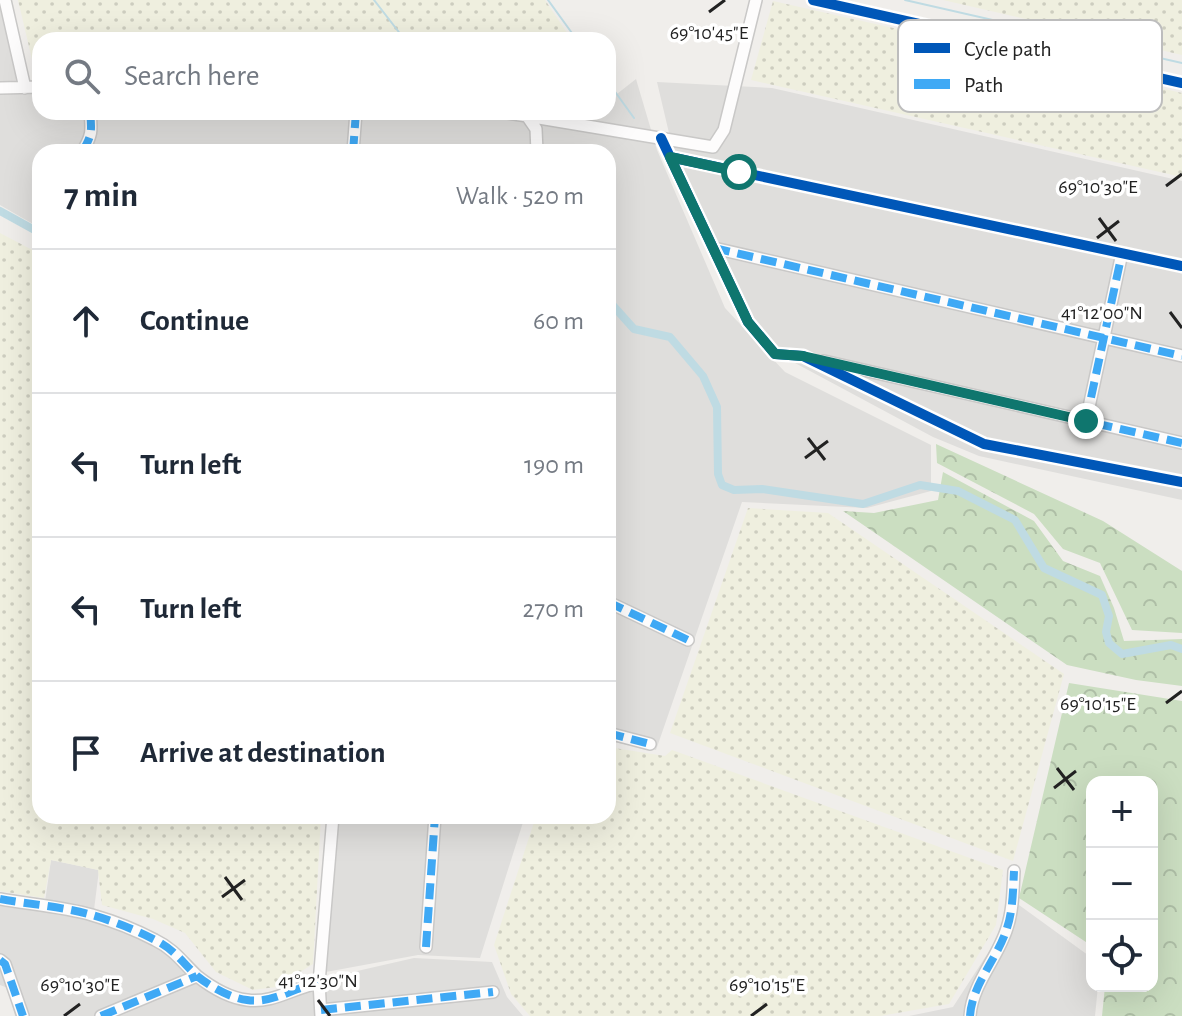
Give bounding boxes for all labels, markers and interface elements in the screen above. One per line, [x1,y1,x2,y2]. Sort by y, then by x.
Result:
legend [898,20,1162,112]
text: 69°10'45"E [670,23,749,43]
search box [32,32,616,120]
text: Cycle path [964,38,1052,60]
icon: search [60,54,104,98]
text: Search here [124,61,260,91]
text: Path [964,74,1004,96]
route start [721,154,757,190]
text: 69°10'30"E [1058,177,1138,197]
text: 7 min [64,179,138,213]
text: Walk · 520 m [456,183,584,209]
icon: ahead [64,299,108,343]
text: 41°12'00"N [1061,303,1143,323]
text: Continue [140,306,249,336]
text: 60 m [533,308,584,334]
route end [1068,403,1104,439]
icon: left [64,443,108,487]
text: Turn left [140,450,241,480]
text: 190 m [524,452,584,478]
icon: left [64,587,108,631]
text: Turn left [140,594,241,624]
text: 270 m [523,596,584,622]
text: 69°10'15"E [1060,694,1136,714]
icon: arrive [64,731,108,775]
text: Arrive at destination [140,738,386,768]
map controls [1086,776,1158,992]
button: + [1086,776,1158,848]
button: − [1086,848,1158,920]
button: locate [1086,920,1158,992]
text: 41°12'30"N [278,971,358,991]
text: 69°10'30"E [40,975,120,995]
text: 69°10'15"E [729,975,805,995]

